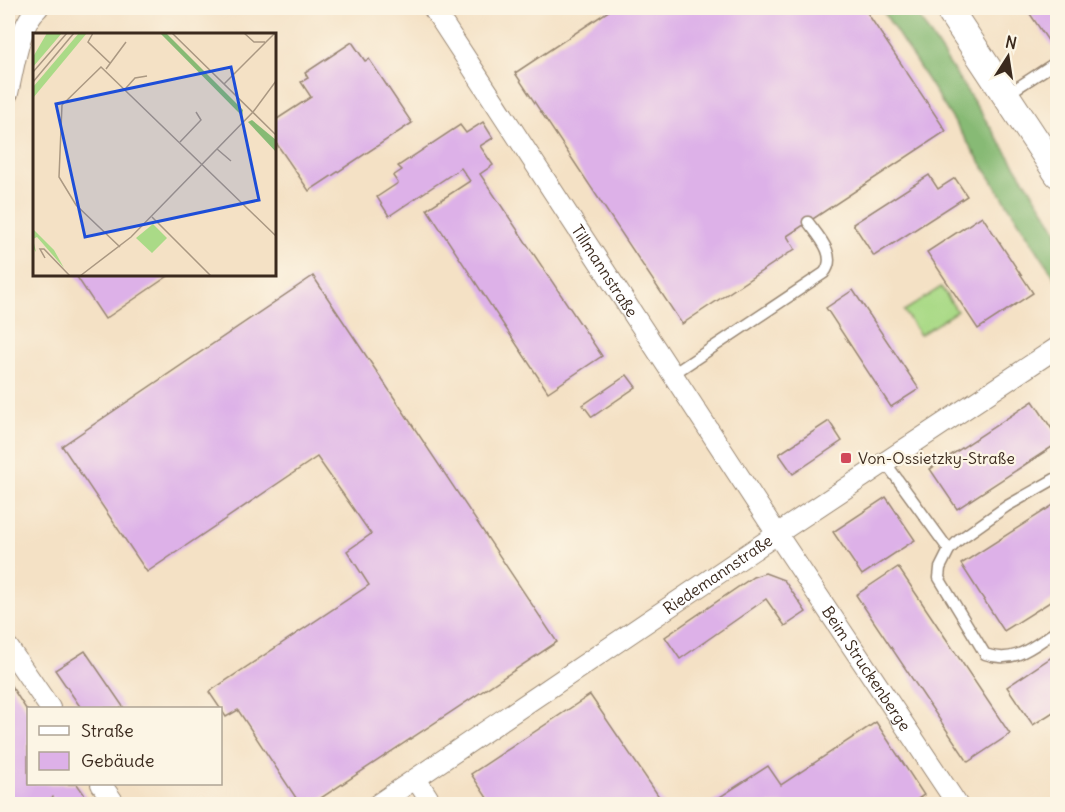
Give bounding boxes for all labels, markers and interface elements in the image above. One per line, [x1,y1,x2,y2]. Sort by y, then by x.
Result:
north arrow [978,27,1038,87]
text: N [1004,31,1019,53]
inset map [33,33,276,276]
street label: Tillmannstraße [567,221,642,321]
place label: Von-Ossietzky-Straße [858,448,1015,468]
marker: Von-Ossietzky-Straße [839,451,853,465]
street label: Riedemannstraße [659,530,776,618]
street label: Beim Struckenberge [818,602,915,735]
legend [27,707,222,785]
text: Straße [81,719,134,742]
text: Gebäude [81,749,154,772]

